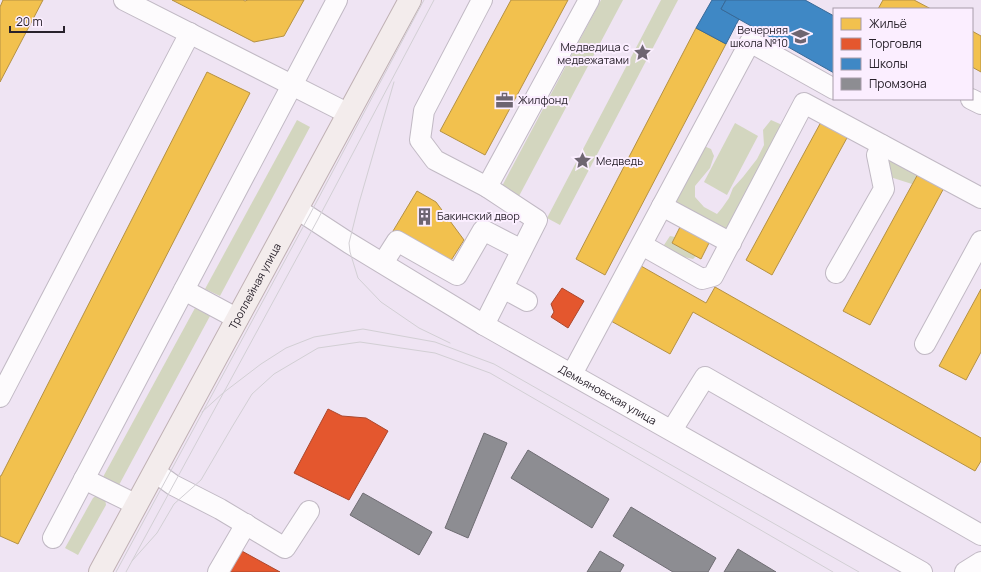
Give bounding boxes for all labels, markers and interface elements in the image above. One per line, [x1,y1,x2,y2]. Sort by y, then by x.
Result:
scale bar [10,8,64,34]
legend [833,8,973,100]
text: 20 m [16,13,43,30]
text: Жильё [869,15,907,32]
place label: Вечерняя школа №10 [730,22,788,50]
school or university icon: Вечерняя школа №10 [791,26,811,46]
text: Торговля [869,35,922,52]
place label: Медведица с медвежатами [557,39,629,67]
place icon: Медведица с медвежатами [632,43,652,63]
text: Школы [869,55,908,72]
text: Промзона [869,75,927,92]
office icon: Жилфонд [495,90,515,110]
place label: Жилфонд [518,92,568,107]
place icon: Медведь [573,151,593,171]
place label: Медведь [596,153,643,168]
building icon: Бакинский двор [414,206,434,226]
place label: Бакинский двор [437,208,520,223]
street label: Троллейная улица [225,240,284,332]
street label: Демьяновская улица [556,361,659,428]

